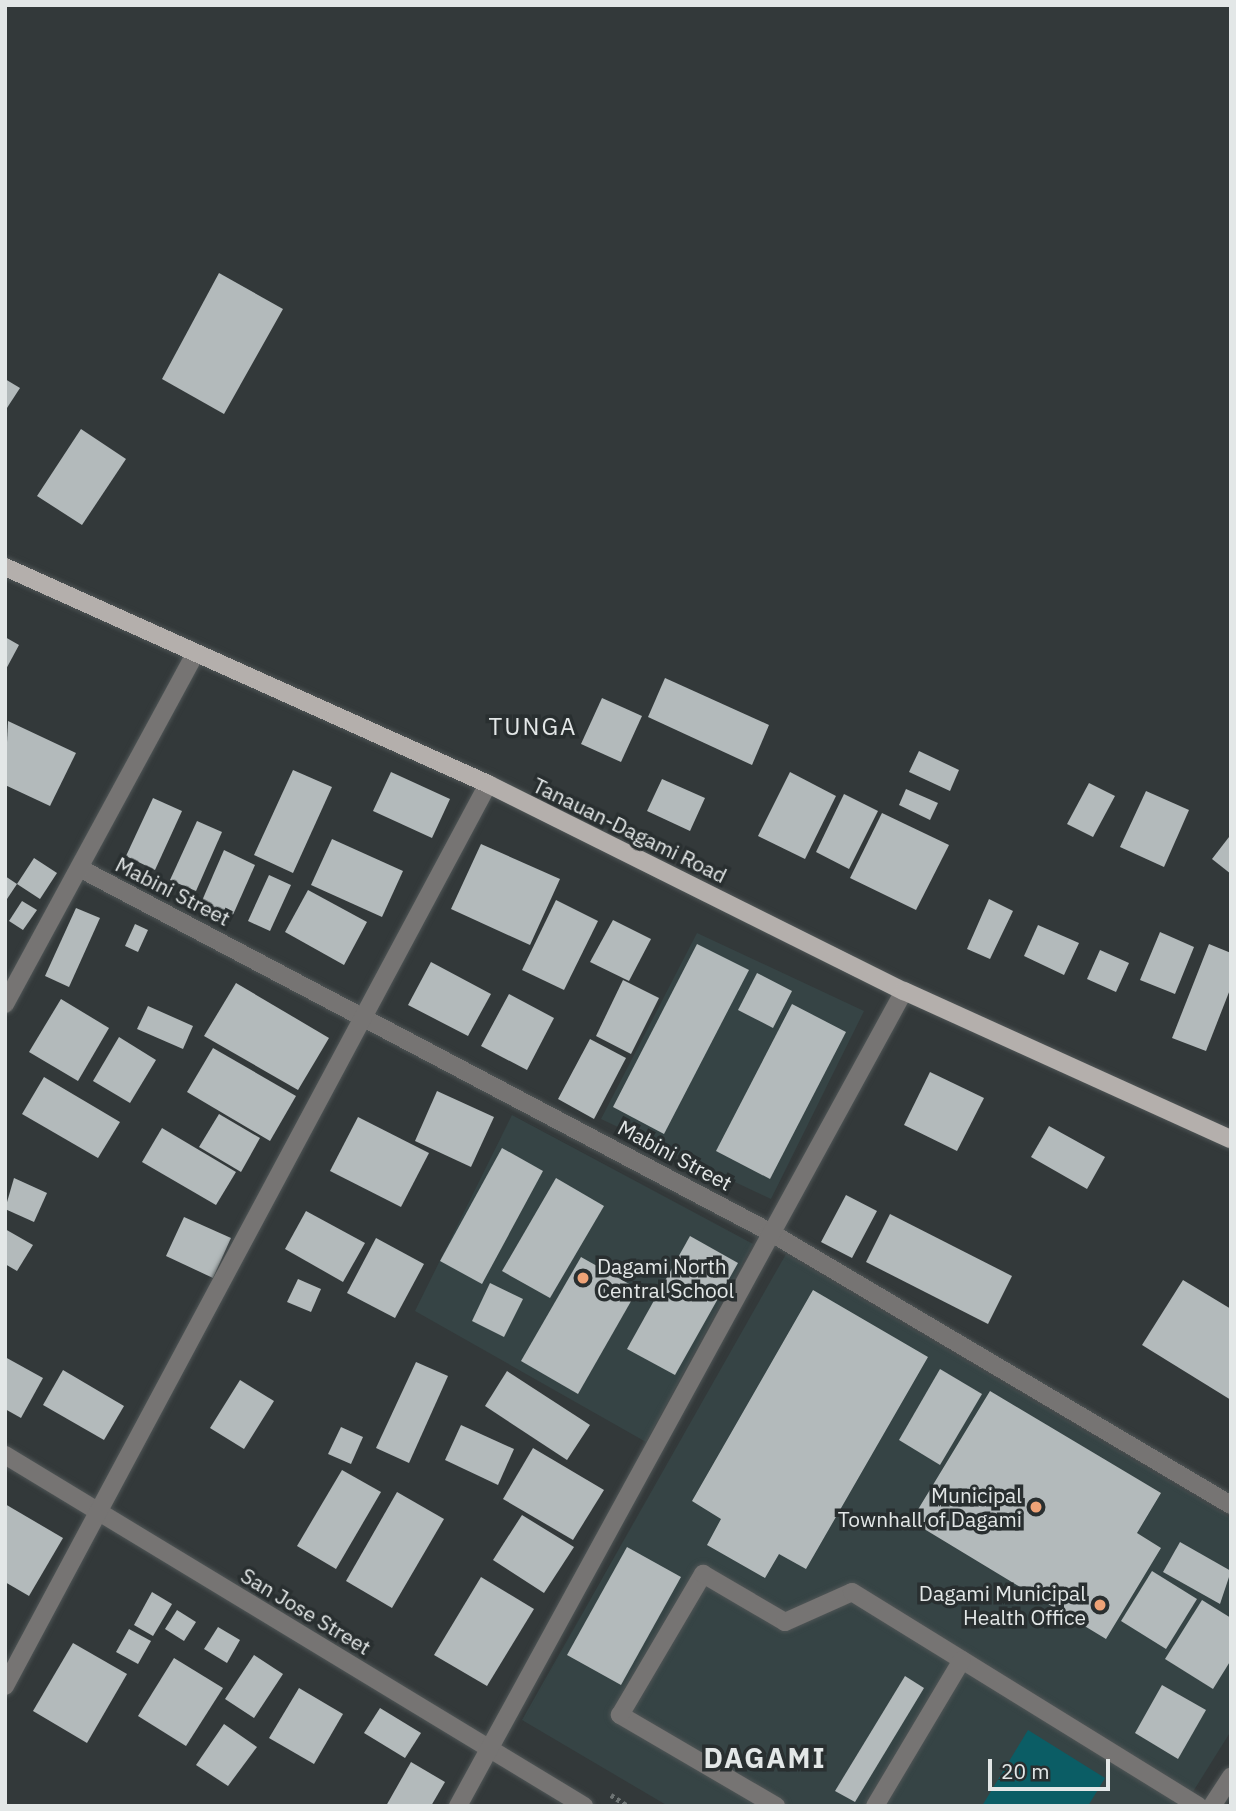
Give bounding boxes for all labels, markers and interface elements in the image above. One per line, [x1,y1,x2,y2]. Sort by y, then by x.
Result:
district label: TUNGA [489,713,577,741]
street label: Tanauan-Dagami Road [529,772,731,888]
street label: Mabini Street [111,851,235,931]
street label: Mabini Street [614,1114,736,1196]
place label: Dagami North Central School [597,1253,734,1303]
marker: Dagami North Central School [575,1270,591,1286]
place label: Municipal Townhall of Dagami [838,1482,1022,1532]
marker: Municipal Townhall of Dagami [1028,1499,1044,1515]
street label: San Jose Street [236,1562,376,1660]
place label: Dagami Municipal Health Office [919,1580,1086,1630]
marker: Dagami Municipal Health Office [1092,1597,1108,1613]
district label: DAGAMI [704,1741,826,1775]
scale bar [991,1744,1114,1788]
text: 20 m [1001,1757,1050,1785]

